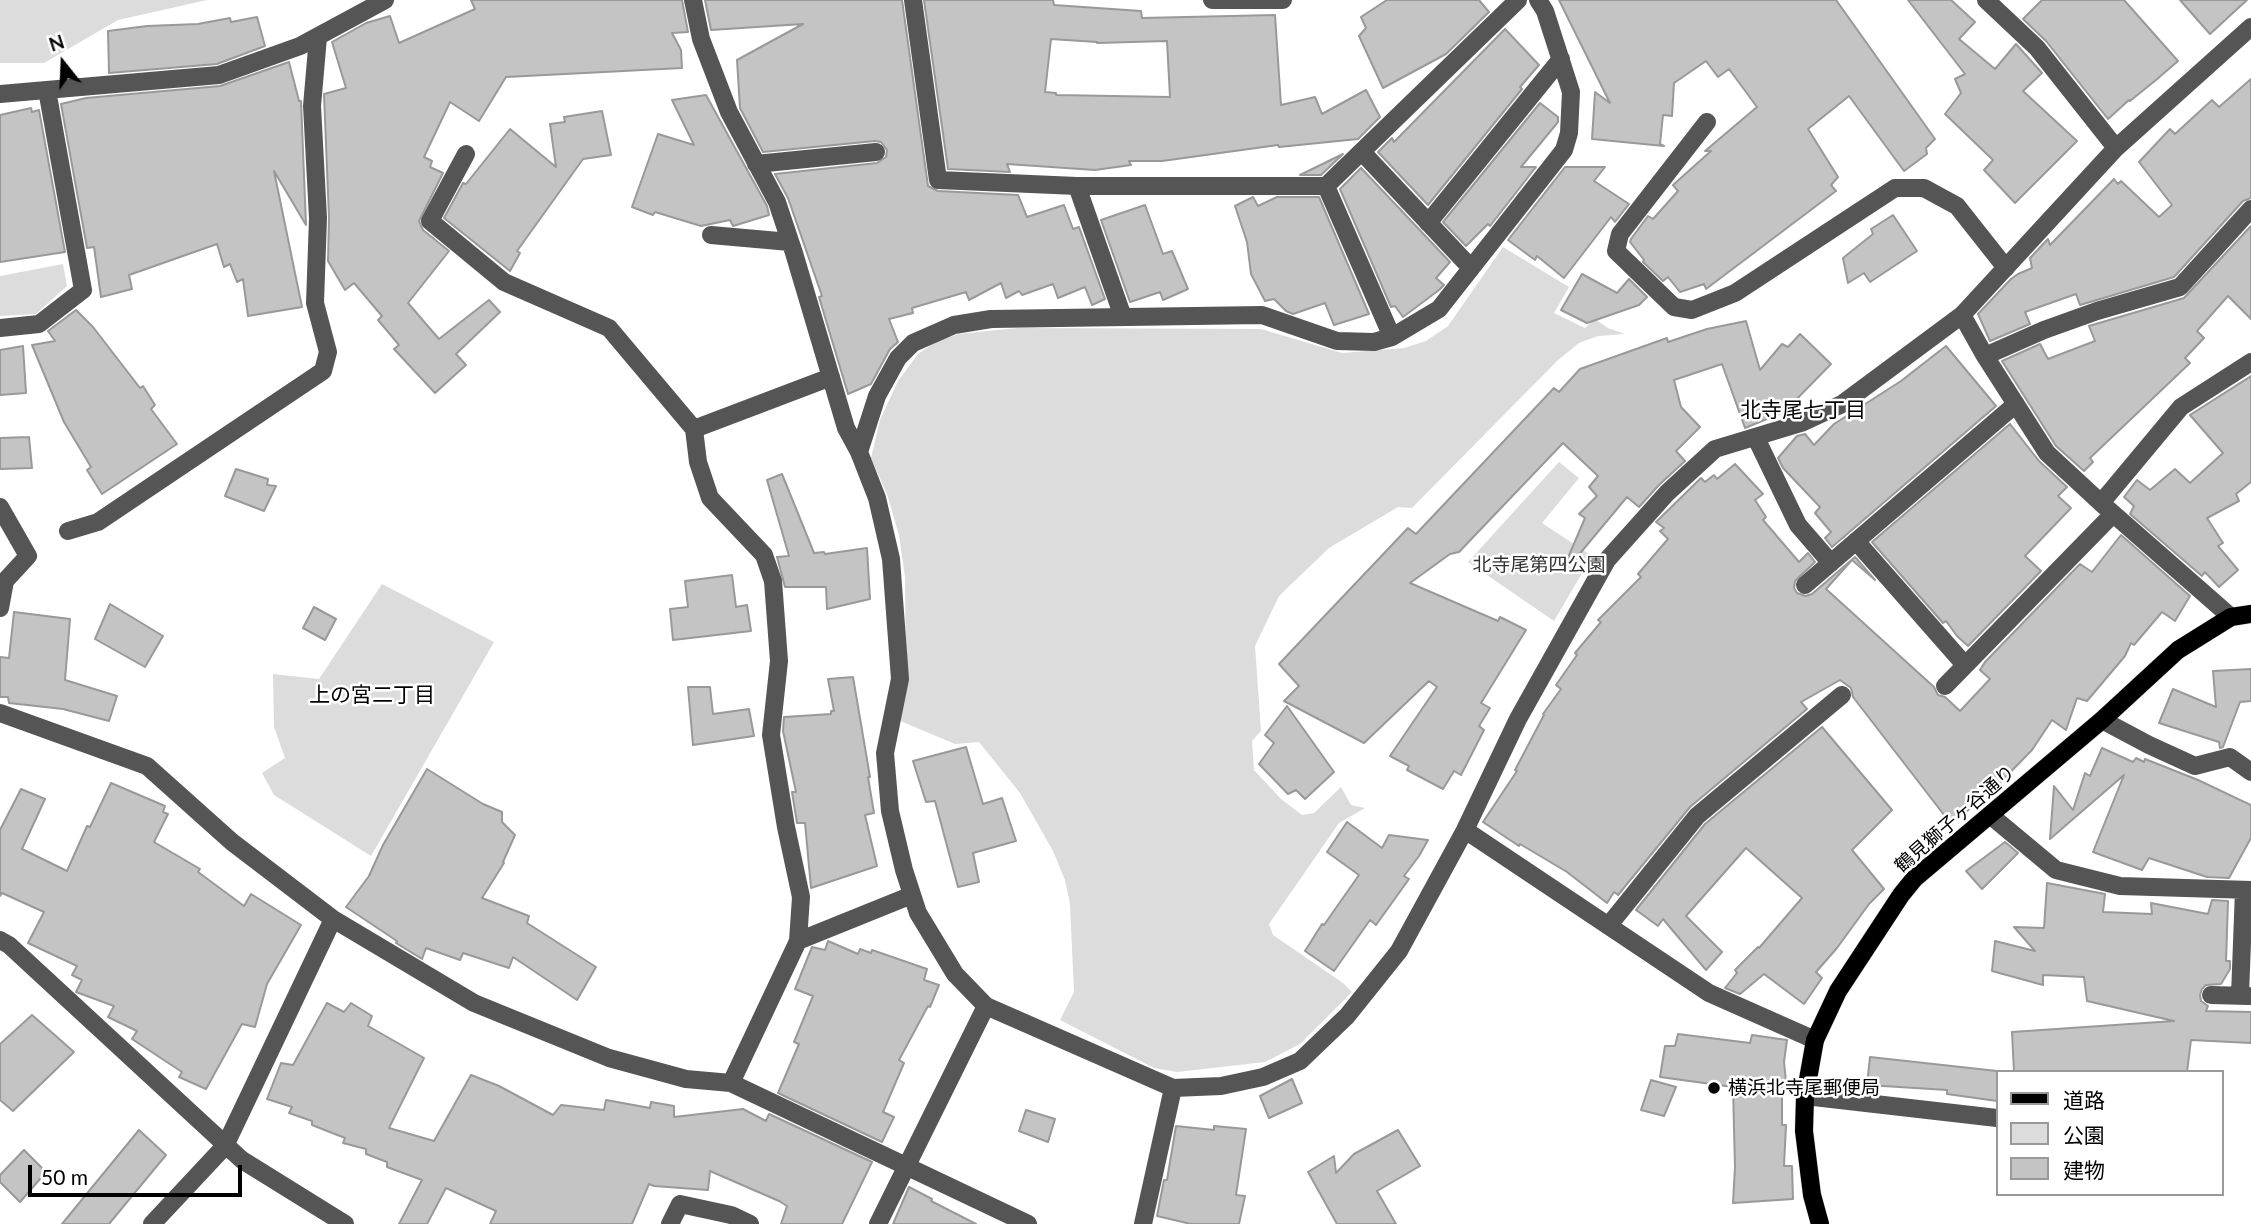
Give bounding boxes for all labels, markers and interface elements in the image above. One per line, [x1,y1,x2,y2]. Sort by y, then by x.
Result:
north arrow [28,28,98,98]
text: N [46,29,67,56]
district label: 北寺尾七丁目 [1740,397,1866,423]
park label: 北寺尾第四公園 [1473,554,1605,576]
district label: 上の宮二丁目 [309,682,435,708]
street label: 鶴見獅子ヶ谷通り [1890,761,2020,877]
legend [1996,1070,2223,1196]
place label: 横浜北寺尾郵便局 [1728,1077,1880,1099]
marker: 横浜北寺尾郵便局 [1706,1080,1722,1096]
text: 道路 [2063,1087,2105,1112]
text: 公園 [2063,1122,2105,1147]
scale bar [32,1150,245,1194]
text: 建物 [2063,1157,2105,1182]
text: 50 m [41,1164,88,1189]

